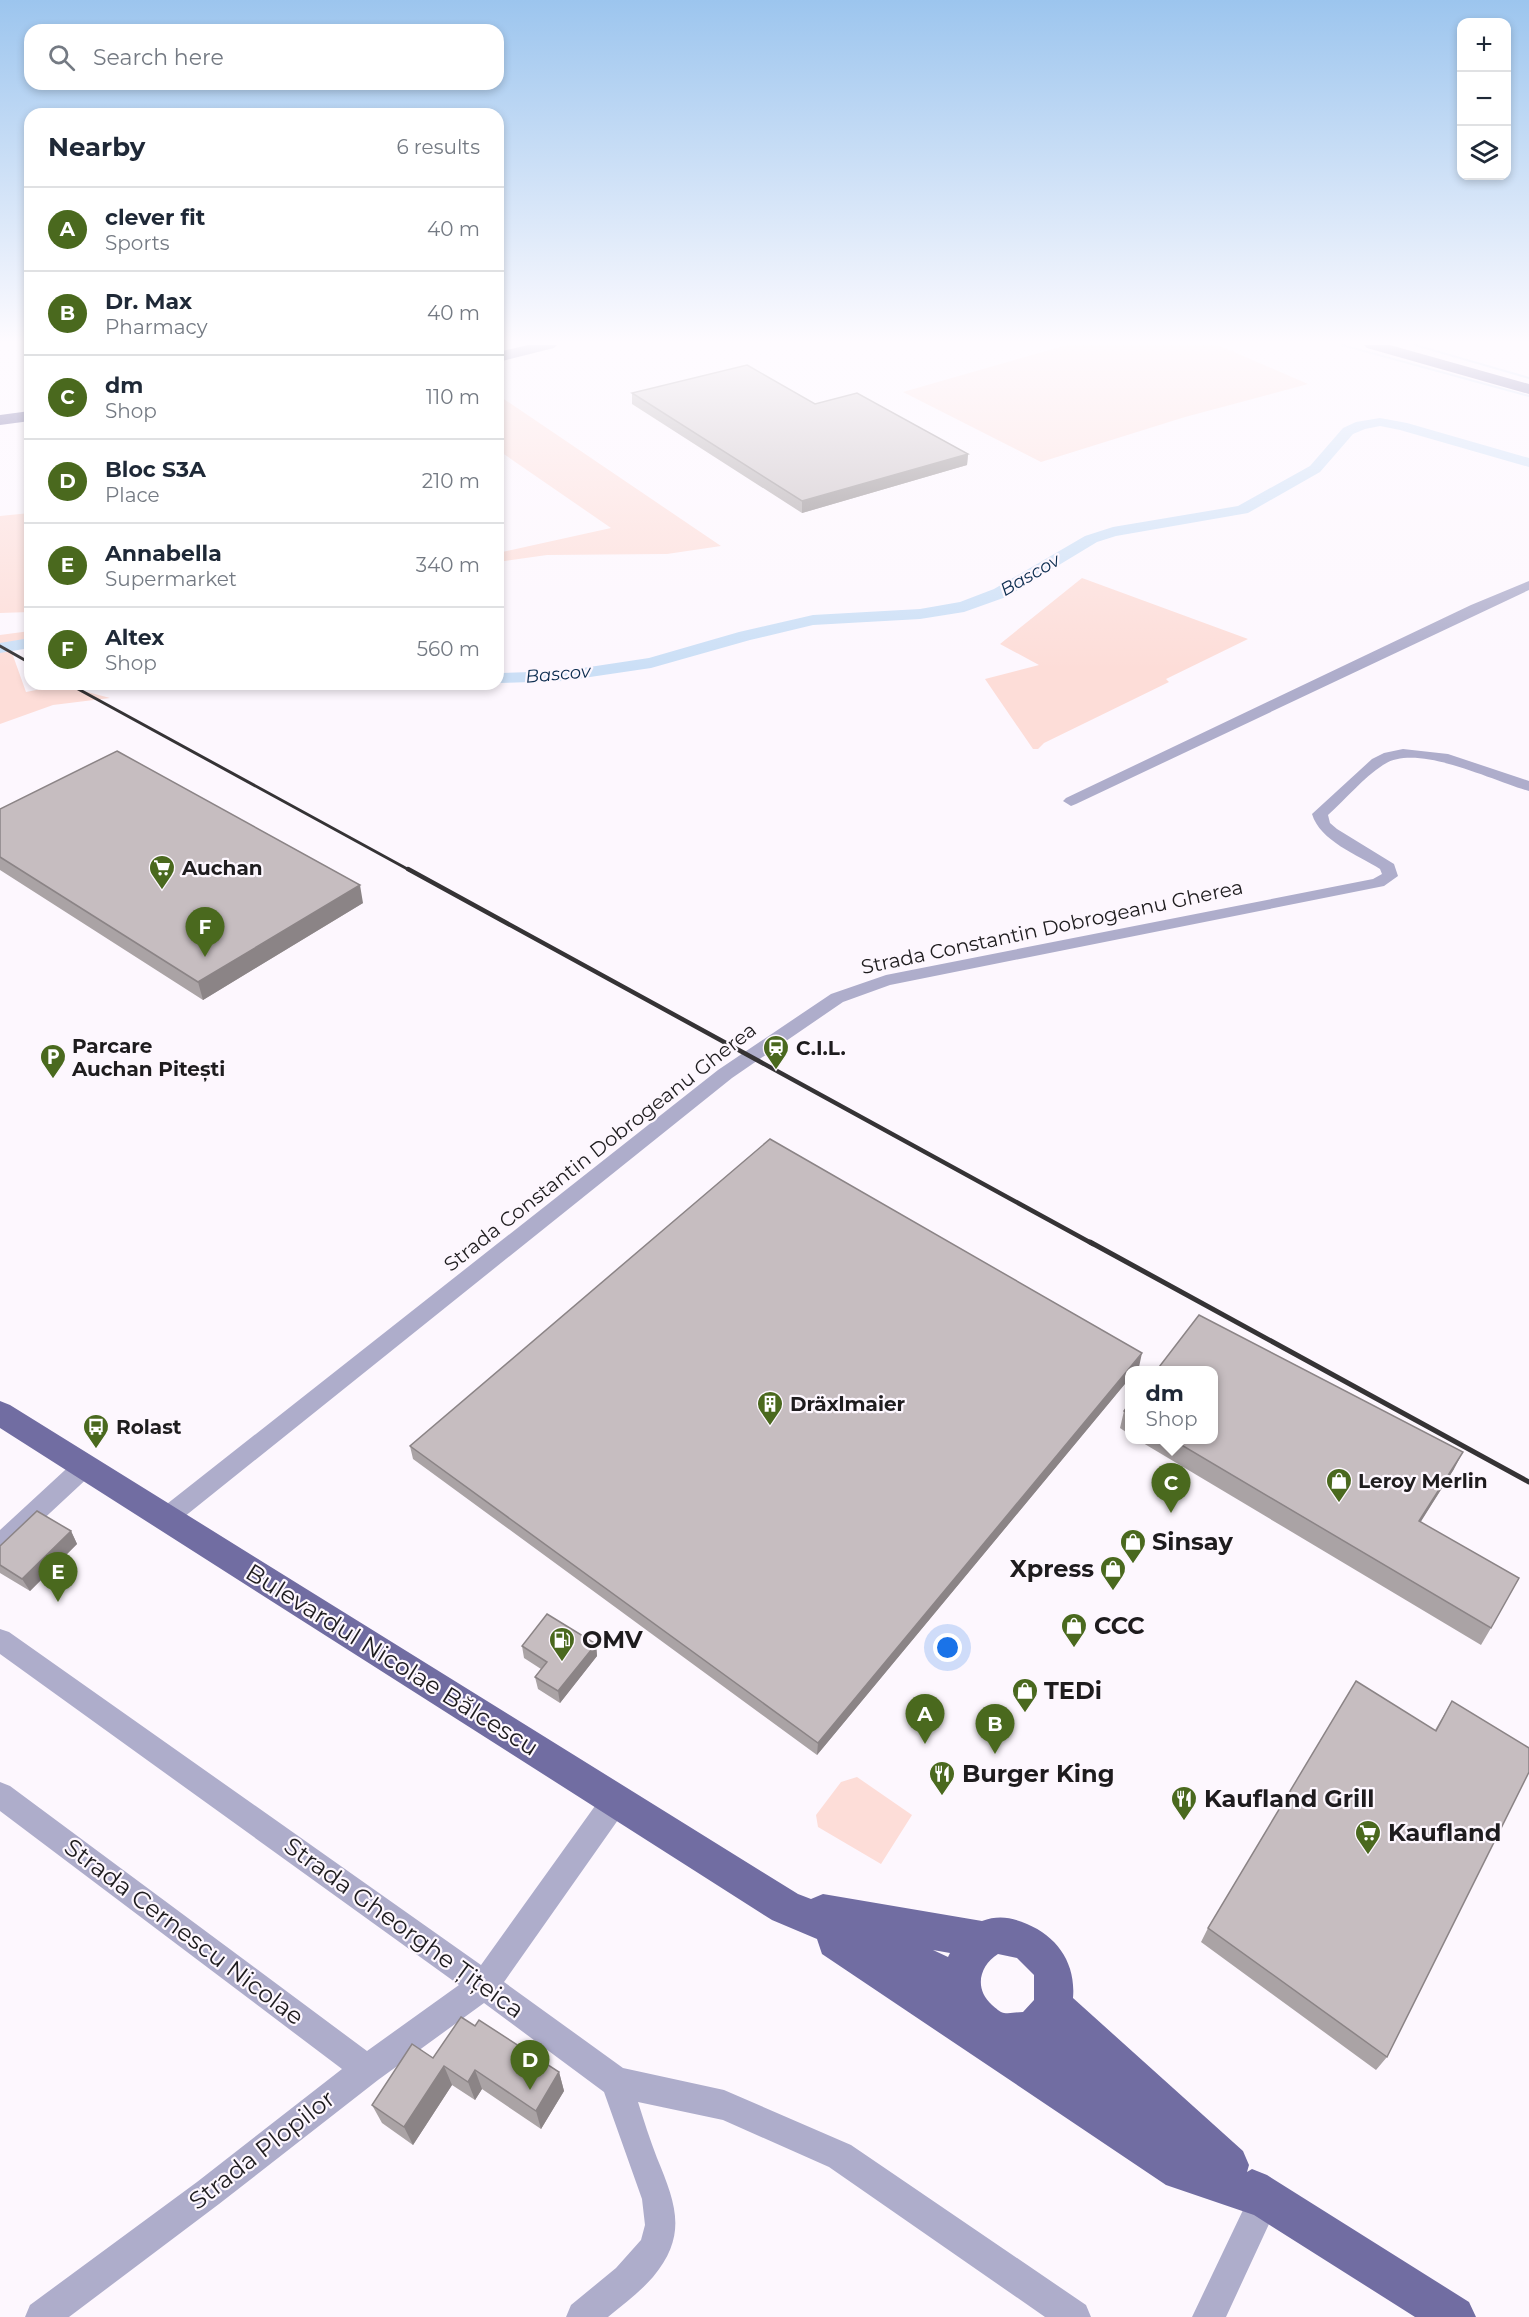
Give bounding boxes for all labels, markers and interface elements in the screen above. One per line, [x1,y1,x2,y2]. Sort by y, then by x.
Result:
map controls [1457,18,1511,180]
button: + [1457,18,1511,72]
search box [24,24,504,90]
icon: search [45,41,78,74]
text: Search here [93,44,224,71]
button: − [1457,72,1511,126]
button: layers [1457,126,1511,180]
text: Nearby [48,131,145,163]
text: 6 results [396,135,480,159]
text: clever fit [105,204,205,231]
text: A [60,217,75,241]
text: 40 m [427,217,480,241]
text: Sports [105,231,170,255]
text: Dr. Max [105,288,192,315]
text: B [60,301,75,325]
text: 40 m [427,301,480,325]
text: Pharmacy [105,315,208,339]
text: dm [105,372,143,399]
text: C [60,385,75,409]
text: 110 m [426,385,480,409]
text: Shop [105,399,157,423]
text: Bloc S3A [105,456,206,483]
text: D [59,469,76,493]
text: 210 m [422,469,480,493]
text: Place [105,483,160,507]
text: Annabella [105,540,222,567]
water label: Bascov [996,549,1065,601]
text: E [61,553,74,577]
text: 340 m [416,553,480,577]
text: Supermarket [105,567,237,591]
text: Altex [105,624,164,651]
text: F [61,637,74,661]
text: 560 m [417,637,480,661]
text: Shop [105,651,157,675]
water label: Bascov [525,660,593,688]
supermarket icon: Auchan [147,853,177,891]
place label: Auchan [181,856,263,880]
street label: Strada Constantin Dobrogeanu Gherea [859,875,1245,979]
pin: F [186,908,224,957]
street label: Strada Constantin Dobrogeanu Gherea [439,1018,761,1276]
station icon: C.I.L. [761,1033,791,1071]
place label: Parcare Auchan Pitești [71,1034,225,1082]
place label: C.I.L. [796,1036,846,1060]
parking icon: Parcare Auchan Pitești [38,1042,68,1080]
popup [1125,1366,1218,1444]
text: dm [1146,1380,1184,1407]
building icon: Dräxlmaier [755,1389,785,1427]
place label: Dräxlmaier [790,1392,906,1416]
text: Shop [1146,1407,1197,1431]
bus stop icon: Rolast [81,1412,111,1450]
place label: Rolast [116,1415,182,1439]
pin: C [1152,1464,1190,1513]
shop icon: Leroy Merlin [1324,1466,1354,1504]
place label: Leroy Merlin [1358,1469,1488,1493]
shop icon: Sinsay [1118,1527,1148,1565]
place label: Sinsay [1152,1527,1233,1556]
pin: E [38,1552,78,1602]
place label: Xpress [1010,1554,1094,1583]
shop icon: Xpress [1098,1554,1128,1592]
street label: Bulevardul Nicolae Bălcescu [241,1557,544,1762]
shop icon: CCC [1059,1611,1089,1649]
place label: CCC [1094,1611,1145,1640]
fuel station icon: OMV [547,1625,577,1663]
place label: OMV [582,1625,644,1654]
your location [933,1633,962,1662]
shop icon: TEDi [1010,1676,1040,1714]
place label: TEDi [1044,1676,1102,1705]
pin: A [906,1694,944,1744]
pin: B [976,1704,1014,1754]
restaurant icon: Burger King [927,1759,957,1797]
place label: Burger King [962,1759,1115,1788]
restaurant icon: Kaufland Grill [1169,1784,1199,1822]
place label: Kaufland Grill [1204,1784,1375,1813]
supermarket icon: Kaufland [1353,1818,1383,1856]
place label: Kaufland [1388,1818,1501,1847]
street label: Strada Gheorghe Țițeica [279,1831,530,2024]
street label: Strada Cernescu Nicolae [59,1832,310,2031]
pin: D [510,2040,550,2090]
street label: Strada Plopilor [183,2084,340,2215]

